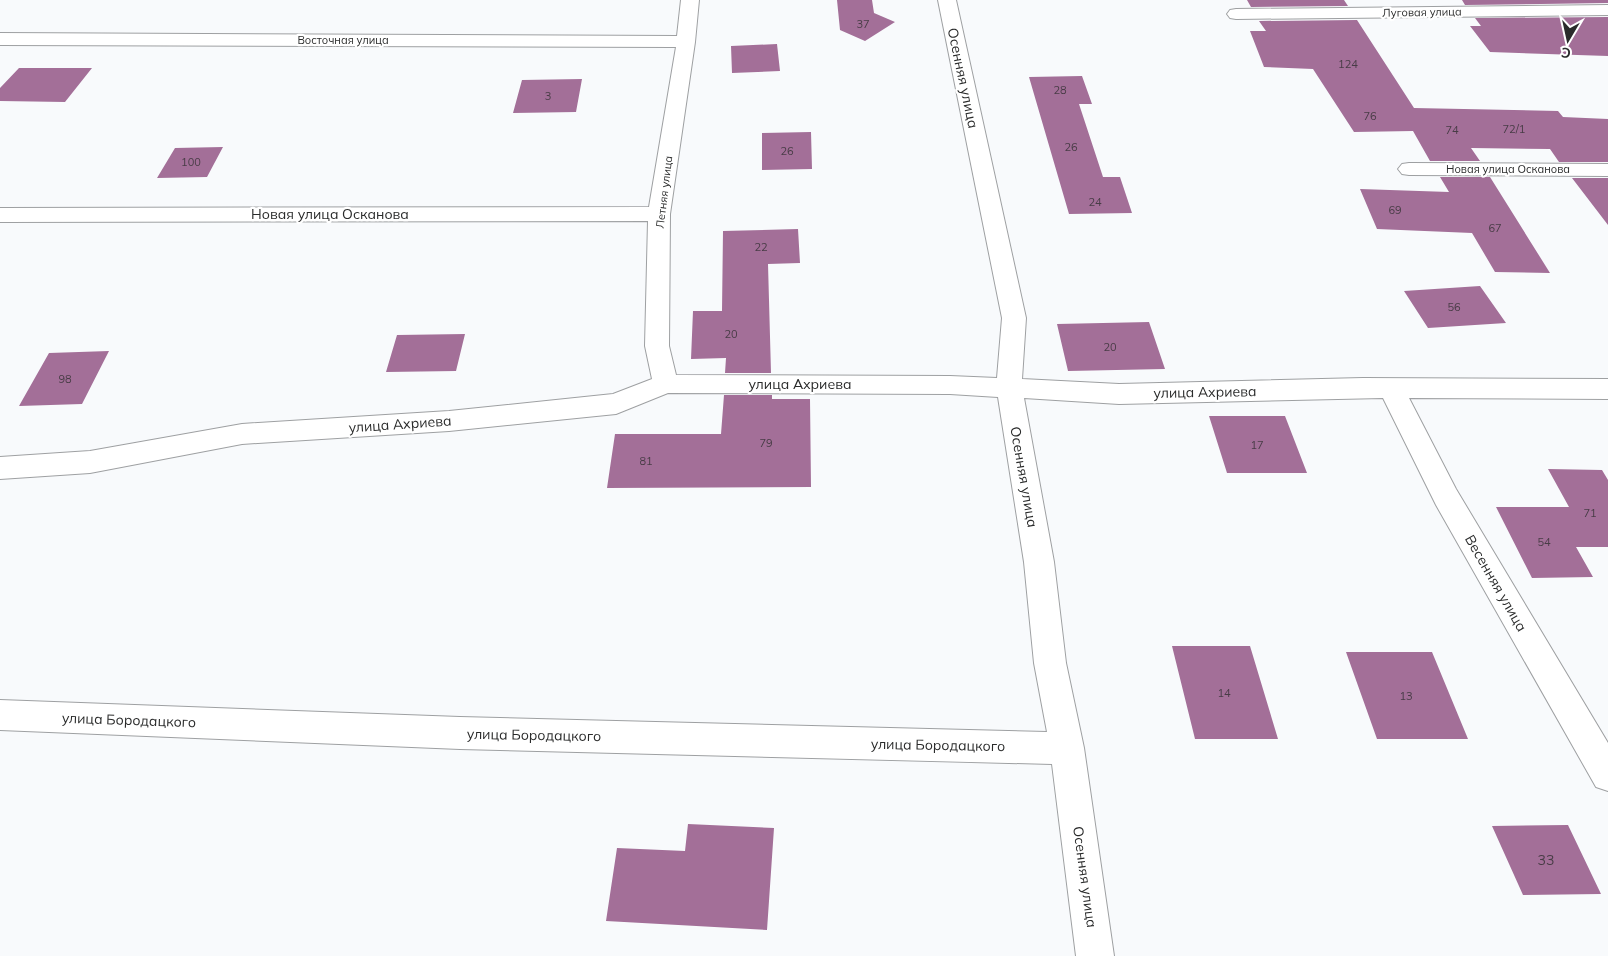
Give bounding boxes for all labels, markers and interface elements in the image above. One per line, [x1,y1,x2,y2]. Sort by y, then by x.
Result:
street label: Луговая улица [1382,4,1462,20]
north arrow [1543,15,1593,65]
house number: 37 [856,17,870,31]
street label: Осенняя улица [944,26,982,130]
street label: Восточная улица [297,33,389,47]
text: С [1560,43,1572,62]
house number: 124 [1338,57,1358,71]
house number: 28 [1053,83,1067,97]
house number: 3 [545,89,551,103]
house number: 76 [1363,109,1377,123]
house number: 72/1 [1503,122,1525,136]
house number: 74 [1445,123,1459,137]
house number: 26 [1064,140,1078,154]
house number: 26 [780,144,794,158]
house number: 100 [181,155,201,169]
street label: Летняя улица [653,155,675,229]
street label: Новая улица Осканова [1446,162,1570,176]
house number: 24 [1088,195,1102,209]
house number: 69 [1388,203,1402,217]
street label: Новая улица Осканова [251,205,409,223]
house number: 67 [1488,221,1502,235]
house number: 22 [754,240,768,254]
house number: 56 [1447,300,1461,314]
house number: 20 [724,327,738,341]
house number: 20 [1103,340,1117,354]
house number: 98 [58,372,72,386]
street label: улица Ахриева [748,375,852,393]
street label: улица Ахриева [1153,382,1257,402]
street label: улица Ахриева [348,411,452,437]
street label: Осенняя улица [1006,425,1042,529]
house number: 79 [759,436,773,450]
house number: 17 [1250,438,1264,452]
house number: 81 [639,454,653,468]
house number: 71 [1583,506,1597,520]
street label: Весенняя улица [1461,531,1531,635]
house number: 54 [1537,535,1551,549]
house number: 14 [1217,686,1231,700]
house number: 13 [1399,689,1413,703]
street label: улица Бородацкого [62,709,196,731]
street label: улица Бородацкого [467,725,601,745]
street label: улица Бородацкого [871,735,1005,755]
street label: Осенняя улица [1069,825,1101,929]
house number: 33 [1538,851,1554,869]

